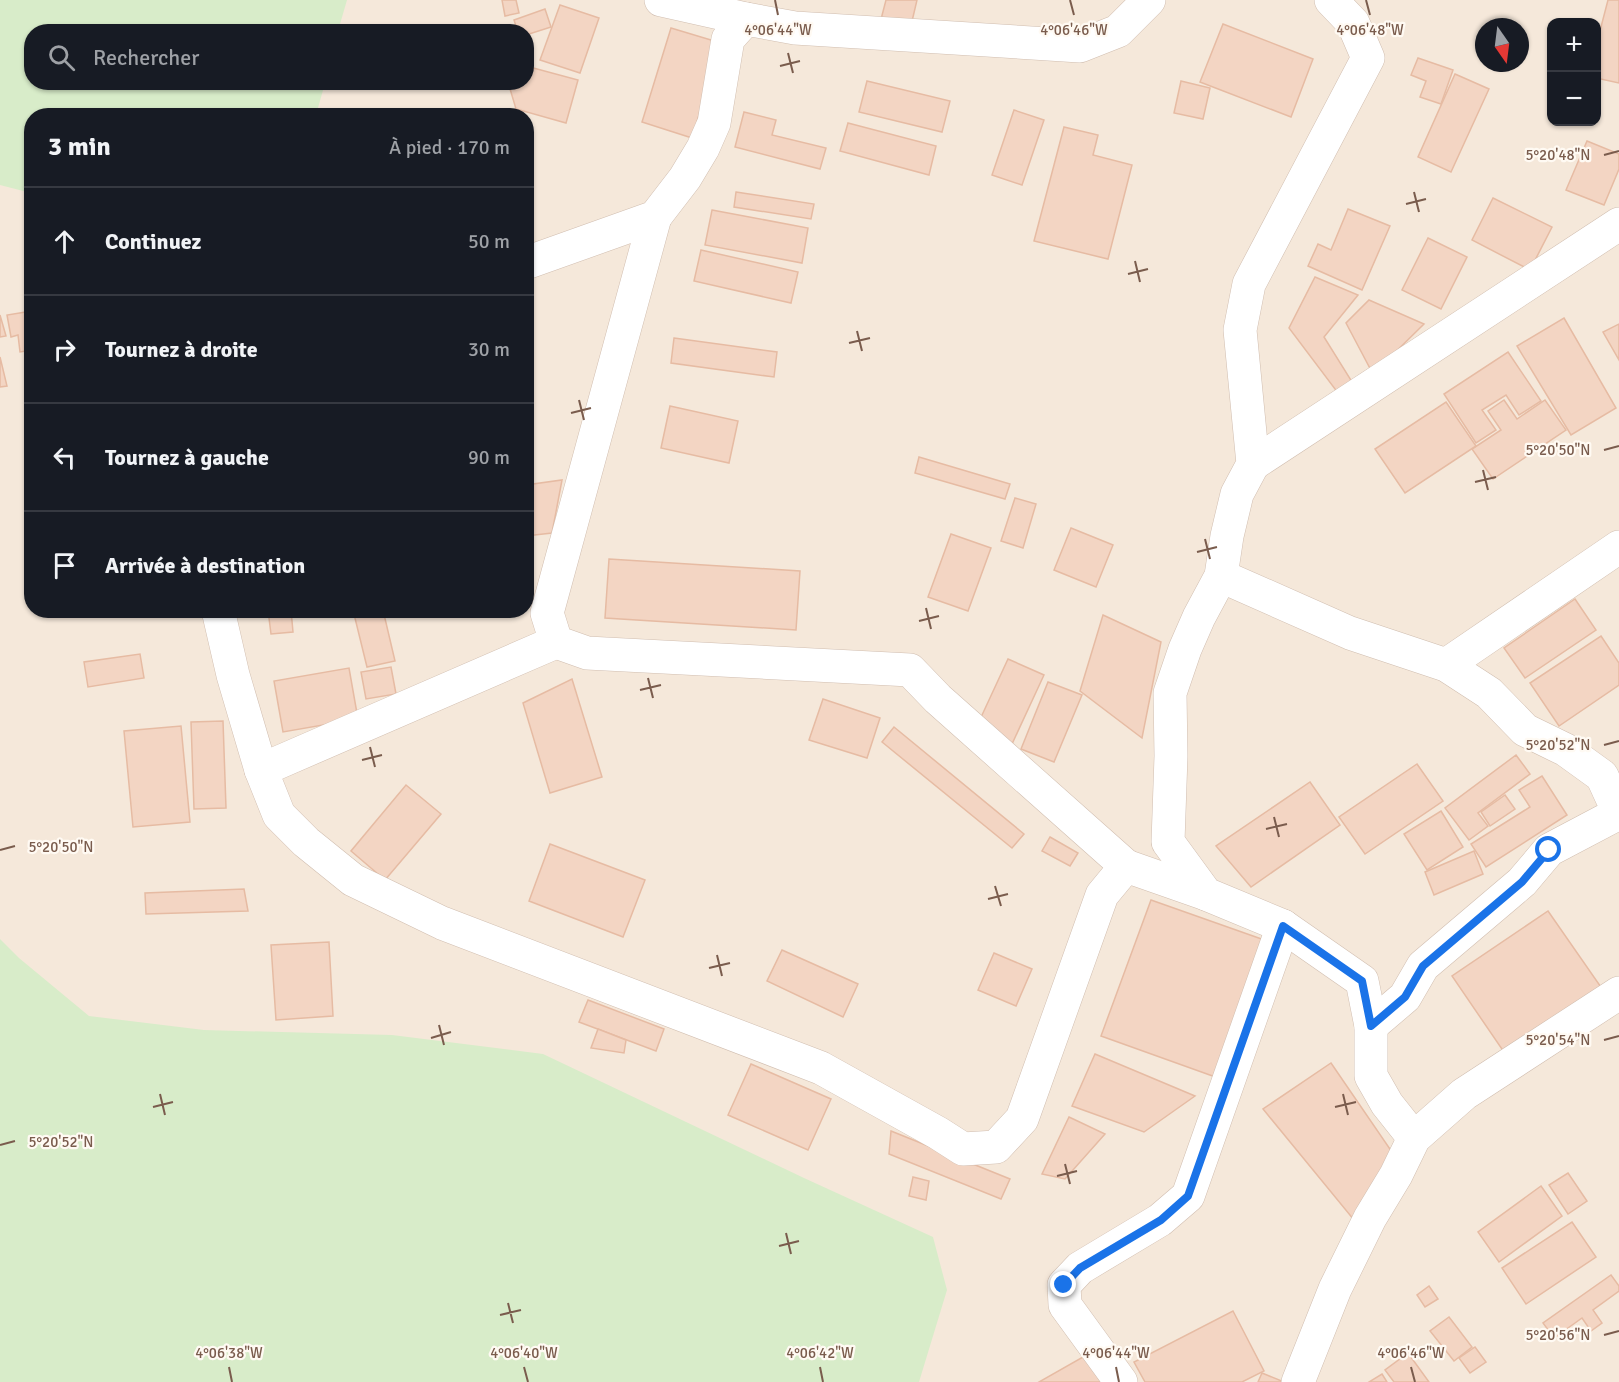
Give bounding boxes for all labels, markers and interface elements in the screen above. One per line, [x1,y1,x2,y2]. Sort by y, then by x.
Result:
north arrow [1475,18,1529,72]
map controls [1547,18,1601,126]
button: + [1547,18,1601,72]
text: 4°06'44"W [744,21,812,39]
text: 4°06'46"W [1040,21,1108,39]
text: 4°06'48"W [1336,21,1404,39]
search box [24,24,534,90]
icon: search [45,41,78,74]
text: Rechercher [93,44,199,71]
button: − [1547,72,1601,126]
text: 3 min [48,131,111,163]
text: À pied · 170 m [389,135,510,160]
text: 5°20'48"N [1525,146,1591,164]
icon: ahead [48,225,81,258]
text: Continuez [105,228,201,255]
text: 50 m [468,229,510,254]
icon: right [48,333,81,366]
text: Tournez à droite [105,336,258,363]
text: 30 m [468,337,510,362]
icon: left [48,441,81,474]
text: 5°20'50"N [1525,441,1591,459]
text: Tournez à gauche [105,444,269,471]
text: 90 m [468,445,510,470]
icon: arrive [48,549,81,582]
text: Arrivée à destination [105,552,305,579]
text: 5°20'52"N [1525,736,1591,754]
route start [1535,836,1561,862]
text: 5°20'50"N [28,838,94,856]
text: 5°20'54"N [1525,1031,1591,1049]
text: 5°20'52"N [28,1133,94,1151]
route end [1050,1271,1076,1297]
text: 5°20'56"N [1525,1326,1591,1344]
text: 4°06'38"W [195,1344,263,1362]
text: 4°06'40"W [490,1344,558,1362]
text: 4°06'42"W [786,1344,854,1362]
text: 4°06'44"W [1082,1344,1150,1362]
text: 4°06'46"W [1377,1344,1445,1362]

